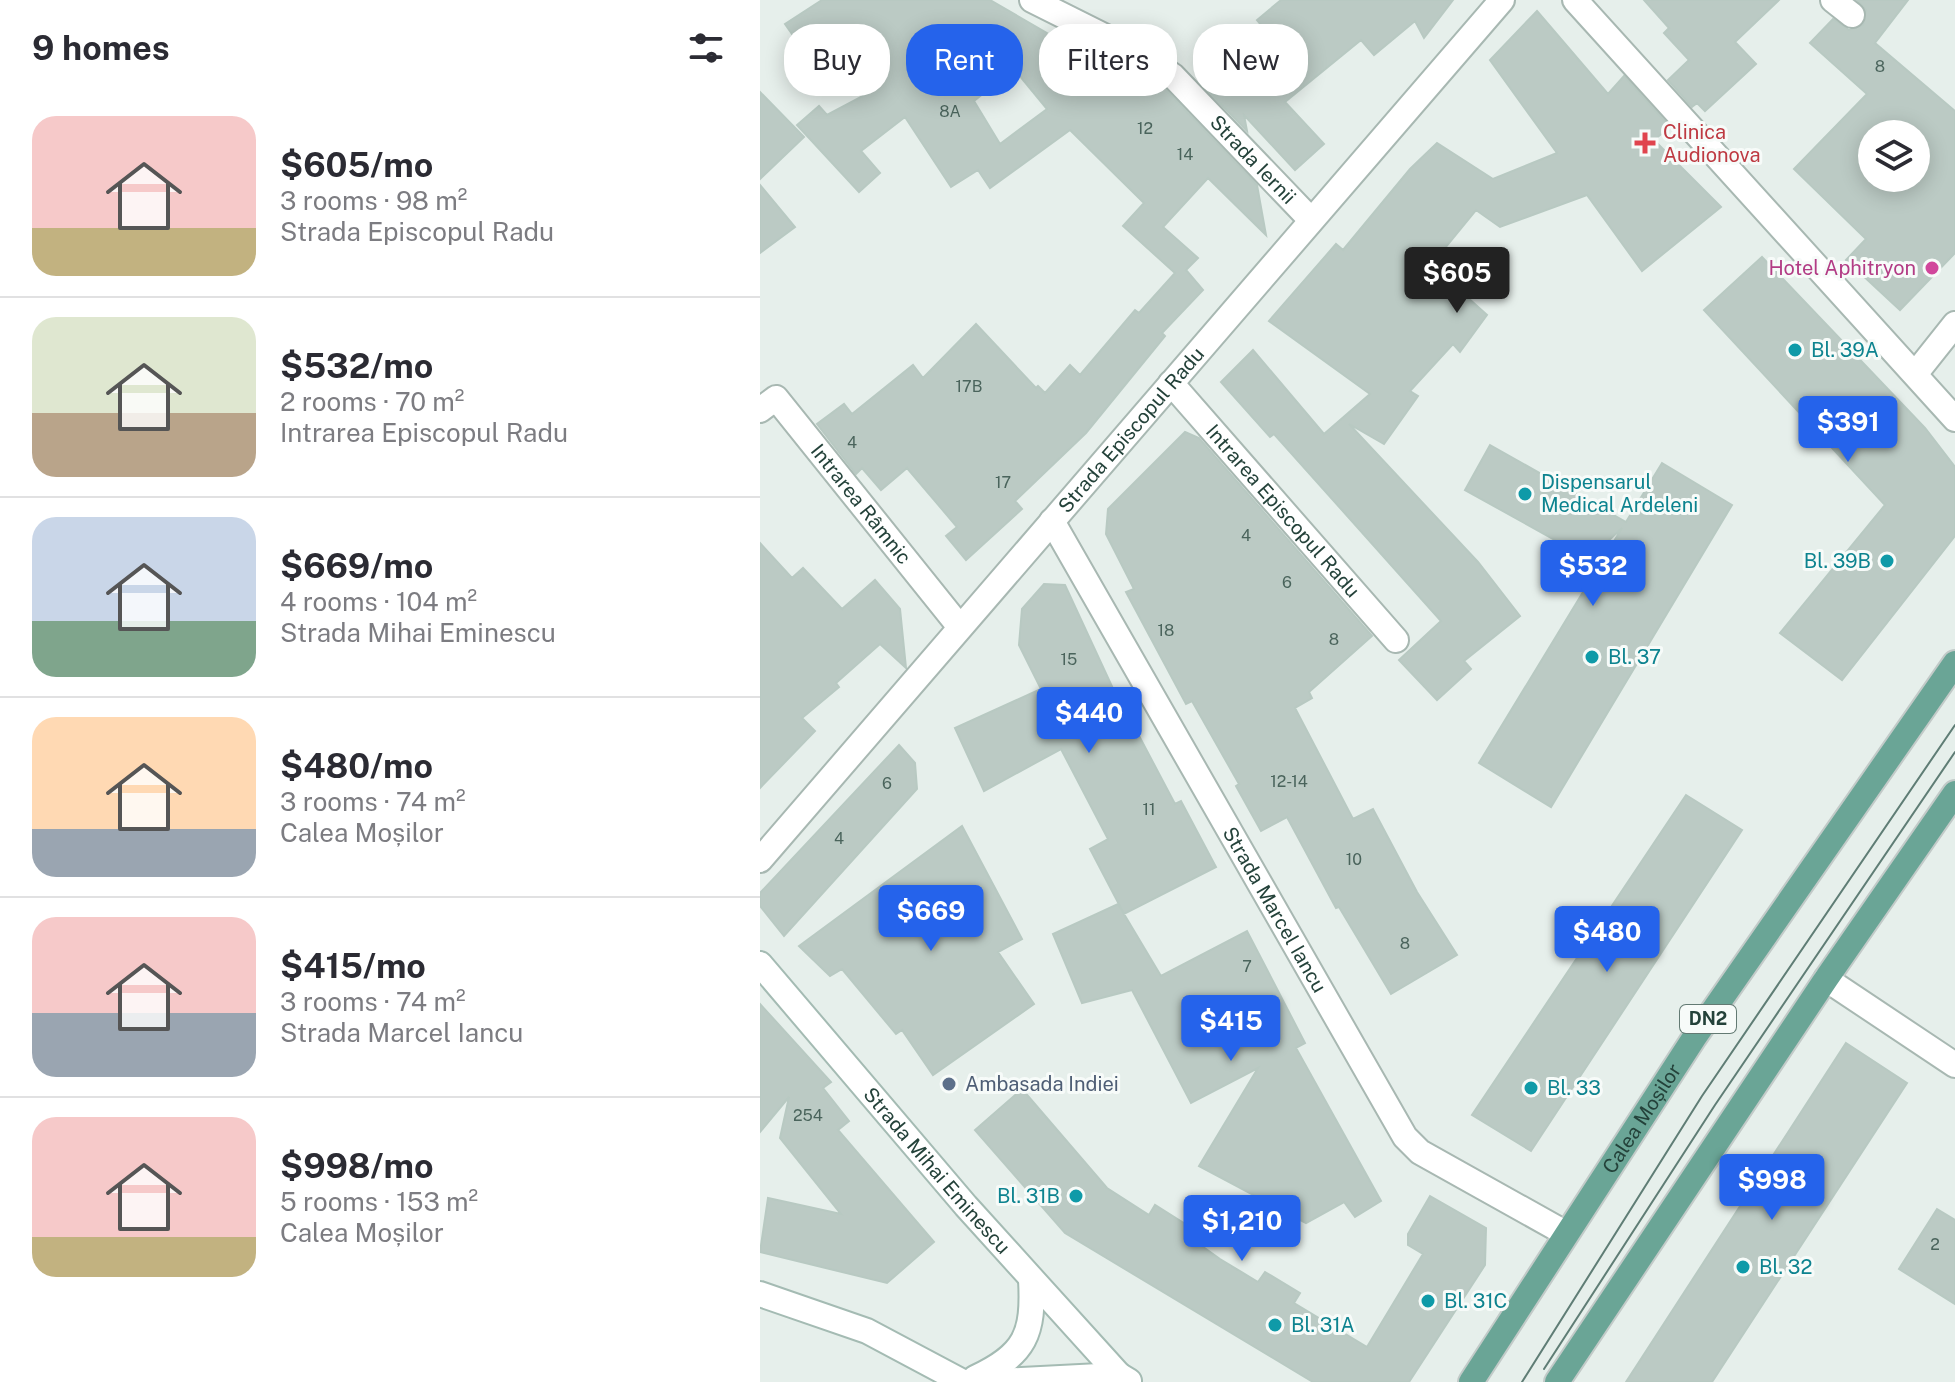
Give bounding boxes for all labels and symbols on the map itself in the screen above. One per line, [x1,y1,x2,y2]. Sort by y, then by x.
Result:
house number: 8 [1875,57,1885,76]
house number: 8A [939,102,961,121]
street label: Strada Iernii [1205,110,1301,209]
house number: 12 [1137,119,1153,138]
place label: Clinica Audionova [1663,120,1761,167]
marker: Clinica Audionova [1634,132,1656,154]
house number: 14 [1177,145,1193,164]
pin: $605 [1410,247,1504,315]
place label: Hotel Aphitryon [1768,256,1916,280]
marker: Hotel Aphitryon [1923,259,1941,277]
place label: Bl. 39A [1811,338,1879,362]
marker: Bl. 39A [1786,341,1804,359]
street label: Strada Episcopul Radu [1053,342,1209,518]
house number: 17B [956,377,982,396]
pin: $391 [1801,396,1895,464]
street label: Intrarea Episcopul Radu [1201,420,1365,602]
house number: 4 [847,433,857,452]
street label: Intrarea Râmnic [806,439,916,569]
place label: Dispensarul Medical Ardeleni [1541,470,1698,517]
house number: 17 [995,473,1011,492]
marker: Dispensarul Medical Ardeleni [1516,485,1534,503]
house number: 4 [1241,526,1251,545]
pin: $532 [1546,540,1640,608]
place label: Bl. 39B [1804,549,1871,573]
marker: Bl. 39B [1878,552,1896,570]
house number: 6 [1282,573,1292,592]
house number: 18 [1158,621,1174,640]
house number: 8 [1329,630,1339,649]
place label: Bl. 37 [1608,645,1661,669]
marker: Bl. 37 [1583,648,1601,666]
house number: 15 [1061,650,1077,669]
pin: $440 [1042,687,1136,755]
house number: 12-14 [1270,772,1308,791]
house number: 6 [882,774,892,793]
house number: 11 [1142,800,1156,819]
street label: Strada Marcel Iancu [1218,822,1332,997]
house number: 4 [834,829,844,848]
house number: 10 [1346,850,1362,869]
pin: $669 [884,885,978,953]
pin: $480 [1560,906,1654,974]
house number: 8 [1400,934,1410,953]
house number: 7 [1242,957,1252,976]
pin: $415 [1184,995,1278,1063]
road number: DN2 [1680,1005,1736,1033]
street label: Calea Moșilor [1597,1059,1686,1178]
place label: Ambasada Indiei [965,1072,1119,1096]
marker: Ambasada Indiei [940,1075,958,1093]
place label: Bl. 33 [1547,1076,1601,1100]
marker: Bl. 33 [1522,1079,1540,1097]
street label: Strada Mihai Eminescu [858,1082,1015,1259]
house number: 254 [793,1106,823,1125]
pin: $998 [1725,1154,1819,1222]
place label: Bl. 31B [997,1184,1060,1208]
marker: Bl. 31B [1067,1187,1085,1205]
pin: $1,210 [1177,1195,1307,1263]
house number: 2 [1930,1235,1940,1254]
place label: Bl. 32 [1759,1255,1812,1279]
marker: Bl. 32 [1734,1258,1752,1276]
place label: Bl. 31C [1444,1289,1507,1313]
marker: Bl. 31C [1419,1292,1437,1310]
place label: Bl. 31A [1291,1313,1355,1337]
marker: Bl. 31A [1266,1316,1284,1334]

